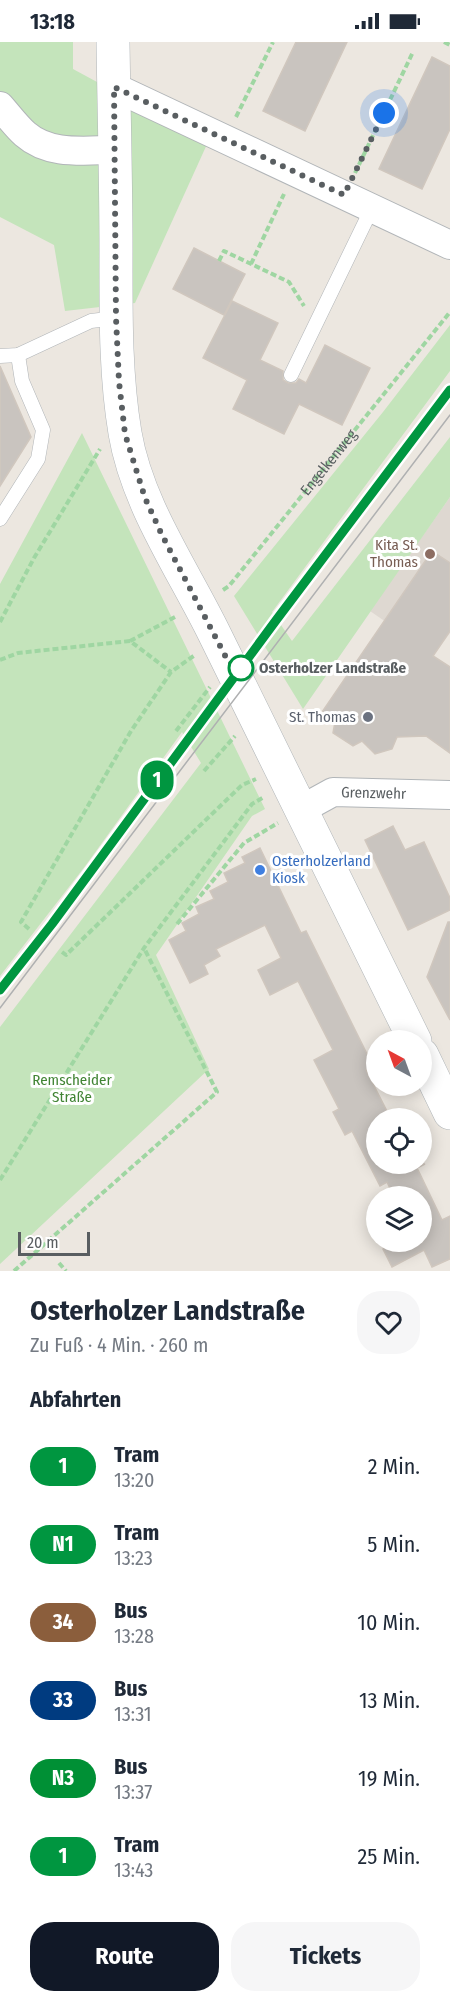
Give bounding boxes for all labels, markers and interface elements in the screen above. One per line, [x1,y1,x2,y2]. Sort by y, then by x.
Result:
text: 13:18 [30,8,75,35]
your location [369,98,399,128]
street label: Engelkenweg [297,426,361,499]
place label: Kita St. Thomas [370,536,418,571]
marker: Kita St. Thomas [423,547,437,561]
marker: Osterholzer Landstraße [228,655,254,681]
place label: Osterholzer Landstraße [259,659,407,677]
place label: St. Thomas [289,708,356,726]
marker: St. Thomas [361,710,375,724]
line badge: 1 [138,760,176,800]
text: 1 [153,767,161,793]
street label: Grenzwehr [341,783,407,803]
place label: Osterholzerland Kiosk [272,852,371,887]
marker: Osterholzerland Kiosk [253,863,267,877]
north arrow [366,1030,432,1096]
map controls [366,1030,432,1252]
park label: Remscheider Straße [32,1071,113,1106]
button: locate [366,1108,432,1174]
button: layers [366,1186,432,1252]
scale bar [18,1229,90,1256]
text: 20 m [27,1233,58,1252]
button: heart [357,1291,420,1354]
text: Osterholzer Landstraße [30,1294,305,1327]
text: Zu Fuß · 4 Min. · 260 m [30,1333,208,1357]
text: Abfahrten [30,1386,121,1413]
text: Tram [114,1441,159,1468]
text: 1 [59,1453,67,1479]
text: 2 Min. [368,1453,420,1480]
text: 13:20 [114,1468,154,1492]
text: Tram [114,1519,159,1546]
text: N1 [52,1531,74,1557]
text: 5 Min. [367,1531,420,1558]
text: 13:23 [114,1546,153,1570]
text: Bus [114,1597,147,1624]
text: 34 [53,1609,73,1635]
text: 10 Min. [357,1609,420,1636]
text: 13:28 [114,1624,154,1648]
text: Bus [114,1675,147,1702]
text: 33 [53,1687,73,1713]
text: 13 Min. [359,1687,420,1714]
text: 13:31 [114,1702,152,1726]
text: Bus [114,1753,147,1780]
text: N3 [52,1765,74,1791]
text: 19 Min. [358,1765,420,1792]
text: 13:37 [114,1780,152,1804]
text: Tram [114,1831,159,1858]
text: 1 [59,1843,67,1869]
text: 25 Min. [358,1843,420,1870]
text: 13:43 [114,1858,153,1882]
button: Route [30,1922,219,1991]
button: Tickets [231,1922,420,1991]

